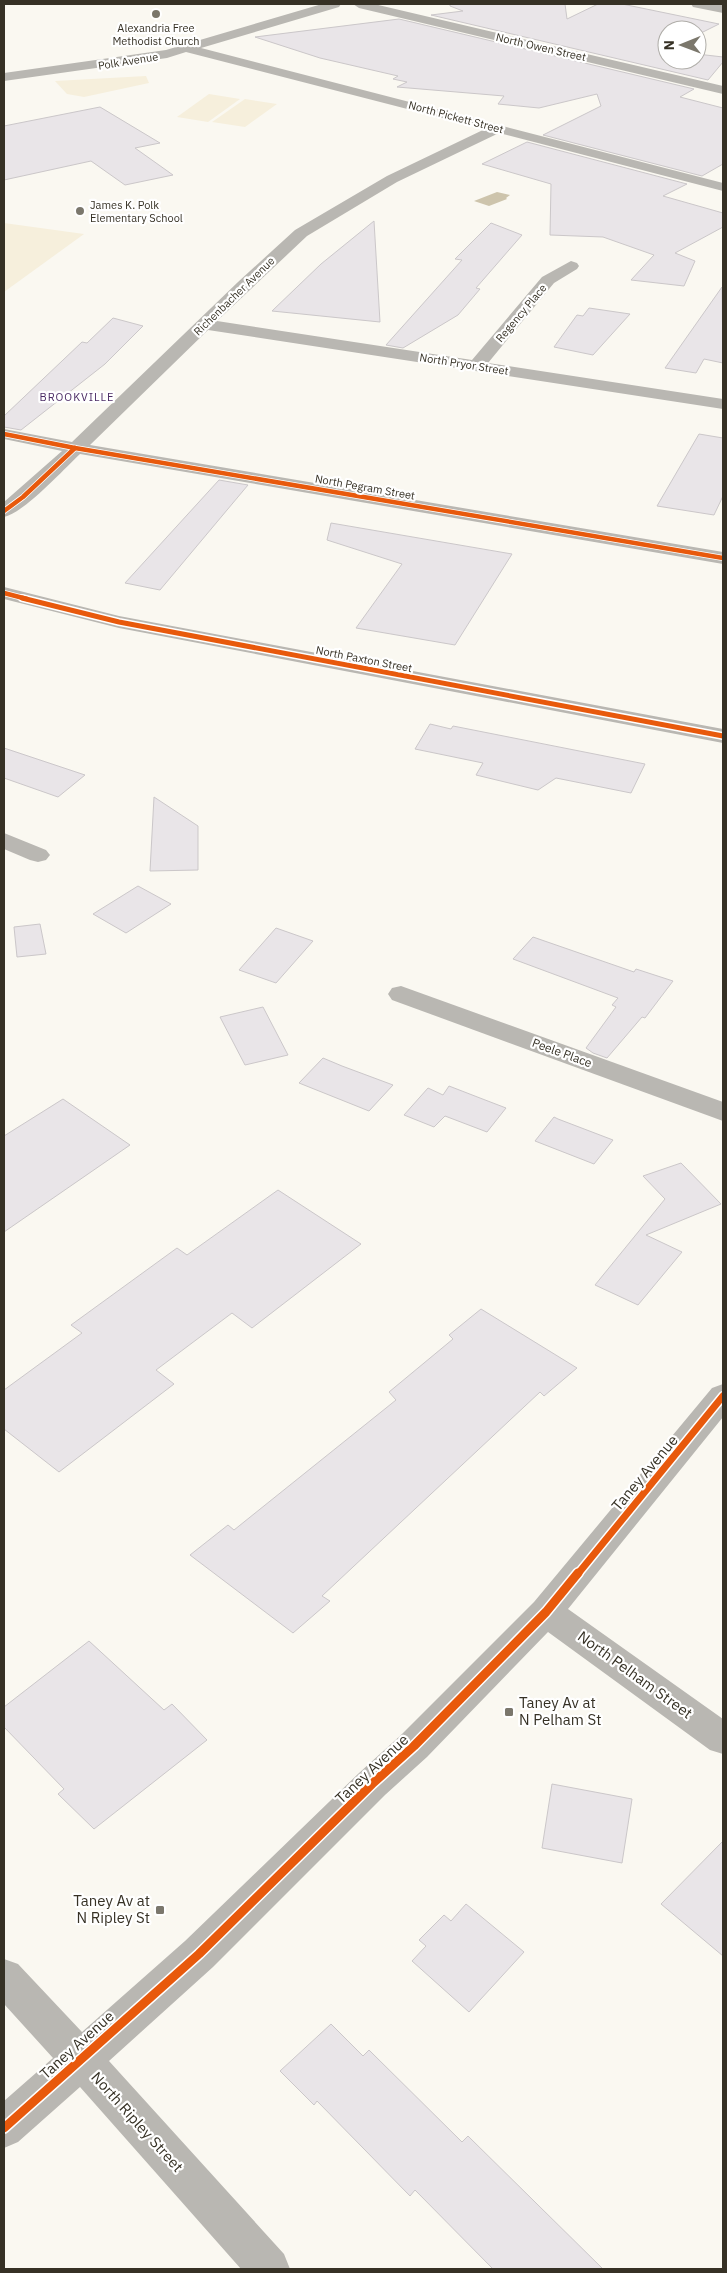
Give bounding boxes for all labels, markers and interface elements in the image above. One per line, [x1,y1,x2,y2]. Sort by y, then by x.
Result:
marker: Alexandria Free Methodist Church [150,8,162,20]
north arrow [657,20,707,70]
place label: Alexandria Free Methodist Church [112,21,200,48]
street label: North Owen Street [495,30,588,64]
text: N [660,40,678,50]
street label: Polk Avenue [97,49,159,73]
street label: North Pickett Street [407,98,505,136]
place label: James K. Polk Elementary School [90,198,183,225]
marker: James K. Polk Elementary School [74,205,86,217]
street label: Richenbacher Avenue [191,254,277,338]
street label: Regency Place [493,281,549,345]
street label: North Pryor Street [419,350,510,378]
district label: BROOKVILLE [39,390,115,404]
street label: North Pegram Street [314,471,416,503]
street label: North Paxton Street [315,643,413,675]
street label: Peele Place [530,1035,594,1070]
street label: Taney Avenue [607,1431,682,1515]
street label: North Pelham Street [574,1627,696,1723]
place label: Taney Av at N Pelham St [519,1693,601,1729]
marker: Taney Av at N Pelham St [503,1706,515,1718]
street label: Taney Avenue [331,1730,412,1807]
place label: Taney Av at N Ripley St [73,1891,150,1927]
marker: Taney Av at N Ripley St [154,1904,166,1916]
street label: Taney Avenue [36,2006,118,2083]
street label: North Ripley Street [87,2068,187,2176]

